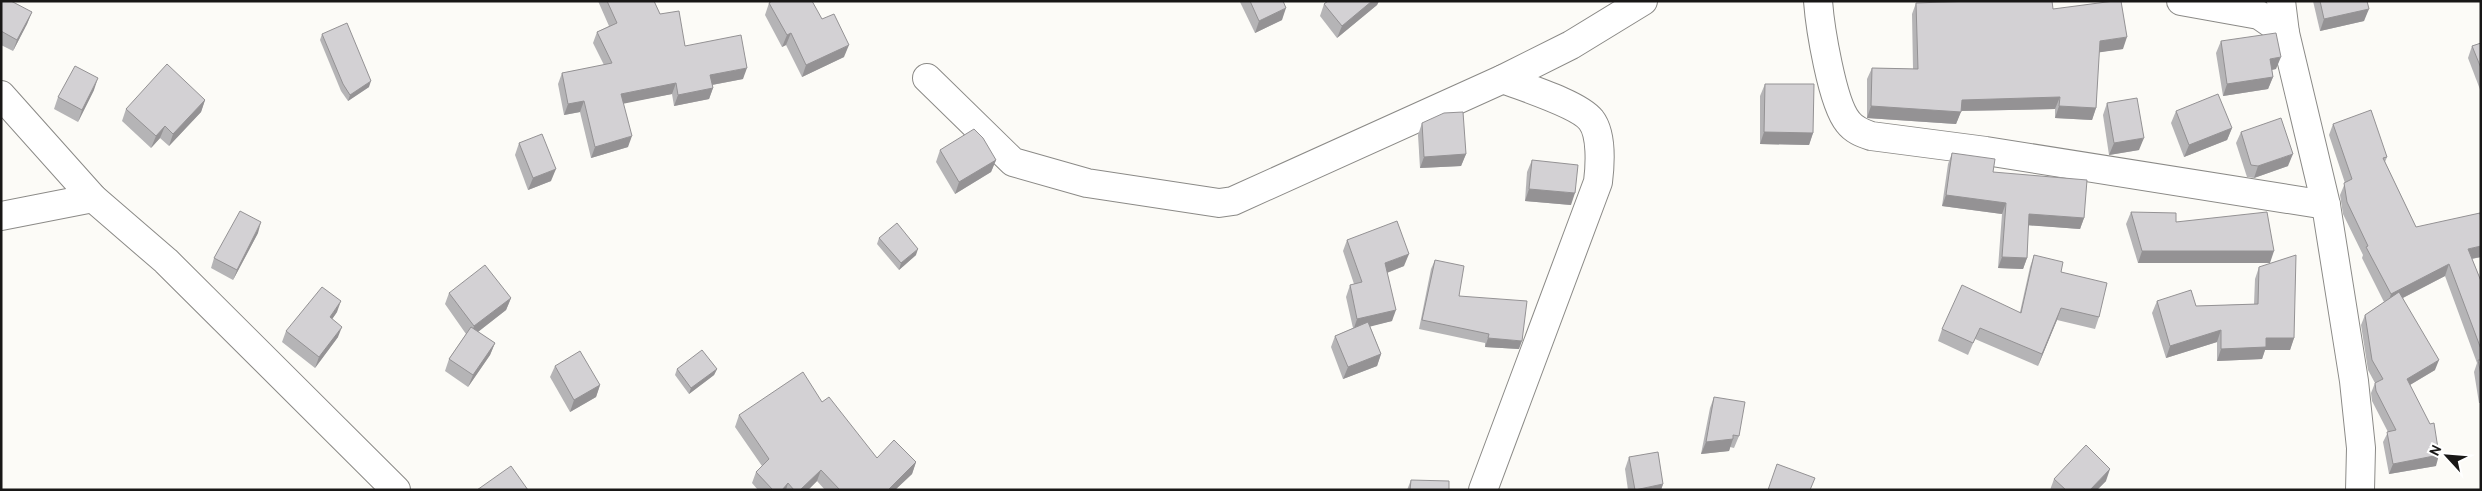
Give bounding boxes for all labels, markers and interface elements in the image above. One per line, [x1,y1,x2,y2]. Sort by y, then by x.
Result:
north arrow [2422,431,2472,481]
text: N [2427,443,2447,459]

